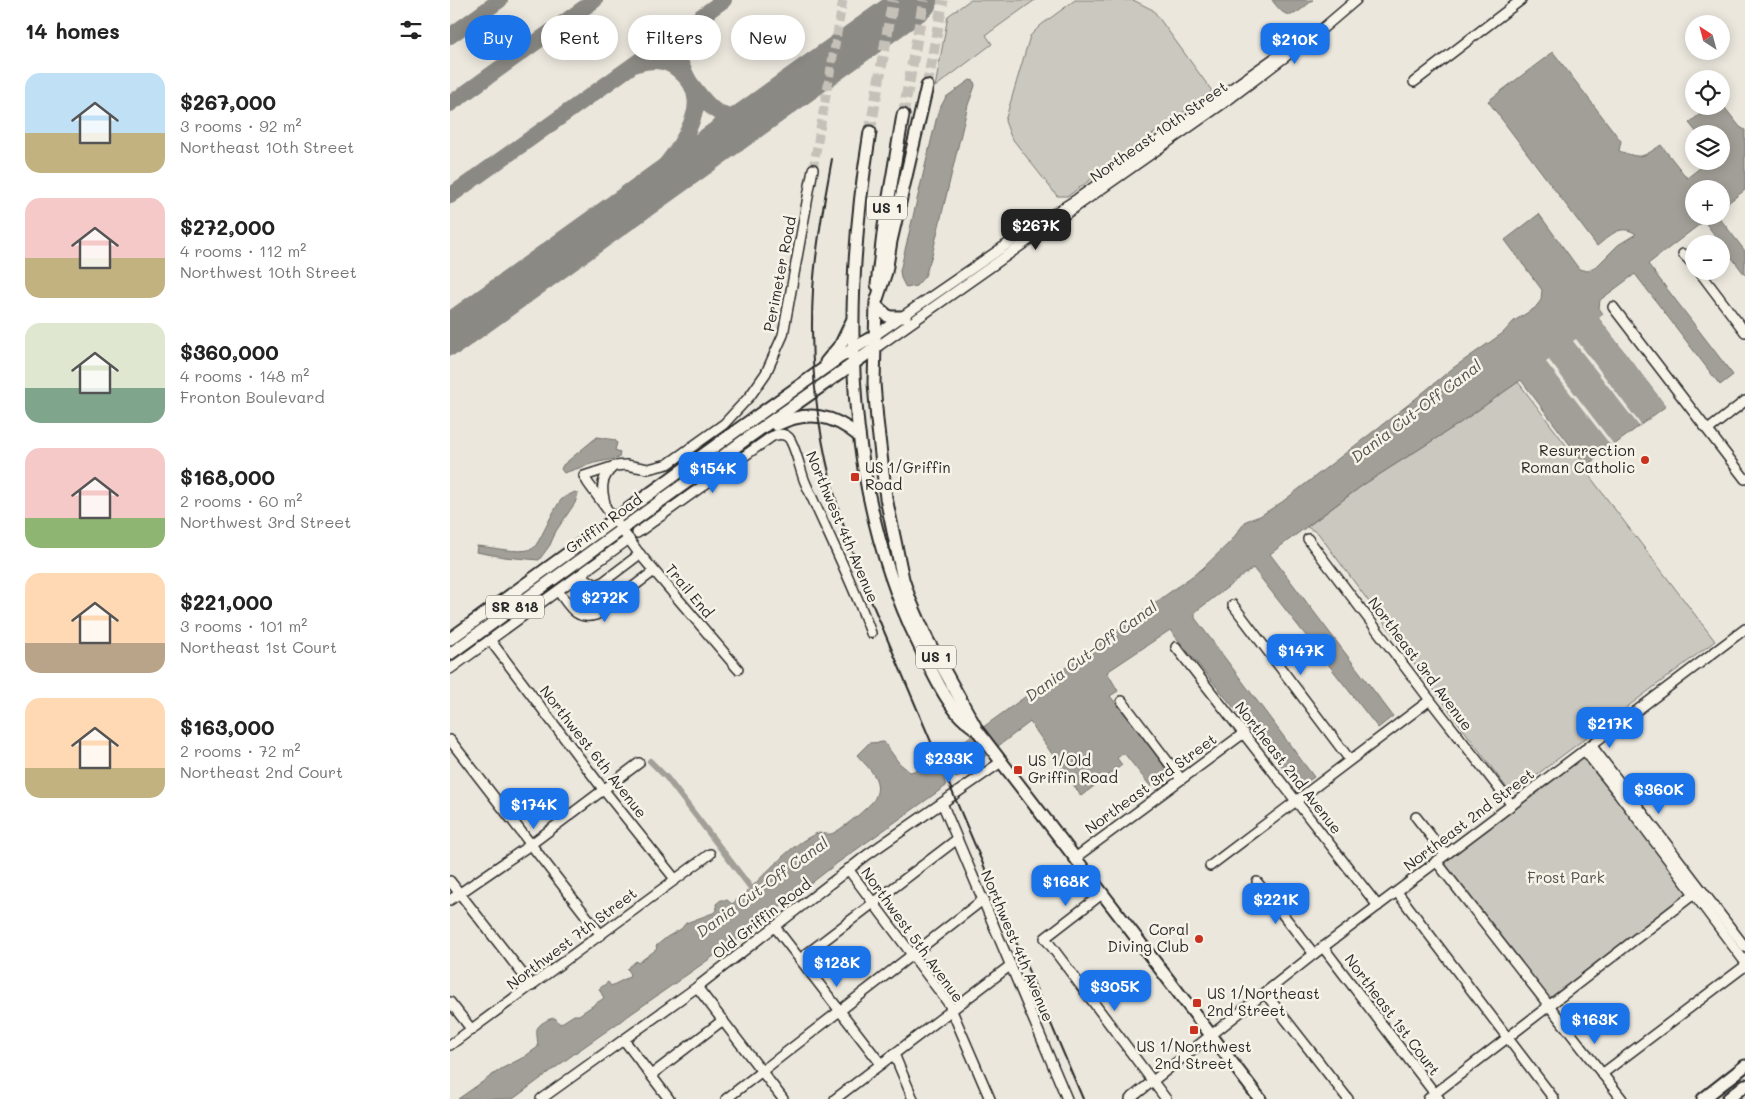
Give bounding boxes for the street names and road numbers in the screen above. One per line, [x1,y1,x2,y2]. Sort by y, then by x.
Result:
street label: Northeast 10th Street [1086,76,1231,186]
road number: US 1 [867,197,907,220]
street label: Perimeter Road [758,214,800,333]
street label: Northwest 4th Avenue [802,448,884,605]
street label: Griffin Road [561,489,646,558]
street label: Trail End [661,559,718,622]
street label: Northeast 3rd Avenue [1364,593,1478,734]
road number: SR 818 [486,596,544,618]
road number: US 1 [916,646,956,669]
street label: Northwest 6th Avenue [536,681,652,822]
street label: Northeast 2nd Avenue [1231,697,1347,838]
street label: Northeast 3rd Street [1081,729,1220,838]
street label: Northeast 2nd Street [1399,763,1538,875]
street label: Northwest 5th Avenue [857,863,969,1006]
street label: Northwest 4th Avenue [977,867,1059,1024]
street label: Old Griffin Road [708,873,815,963]
street label: Northwest 7th Street [502,883,641,994]
street label: Northeast 1st Court [1341,950,1445,1079]

